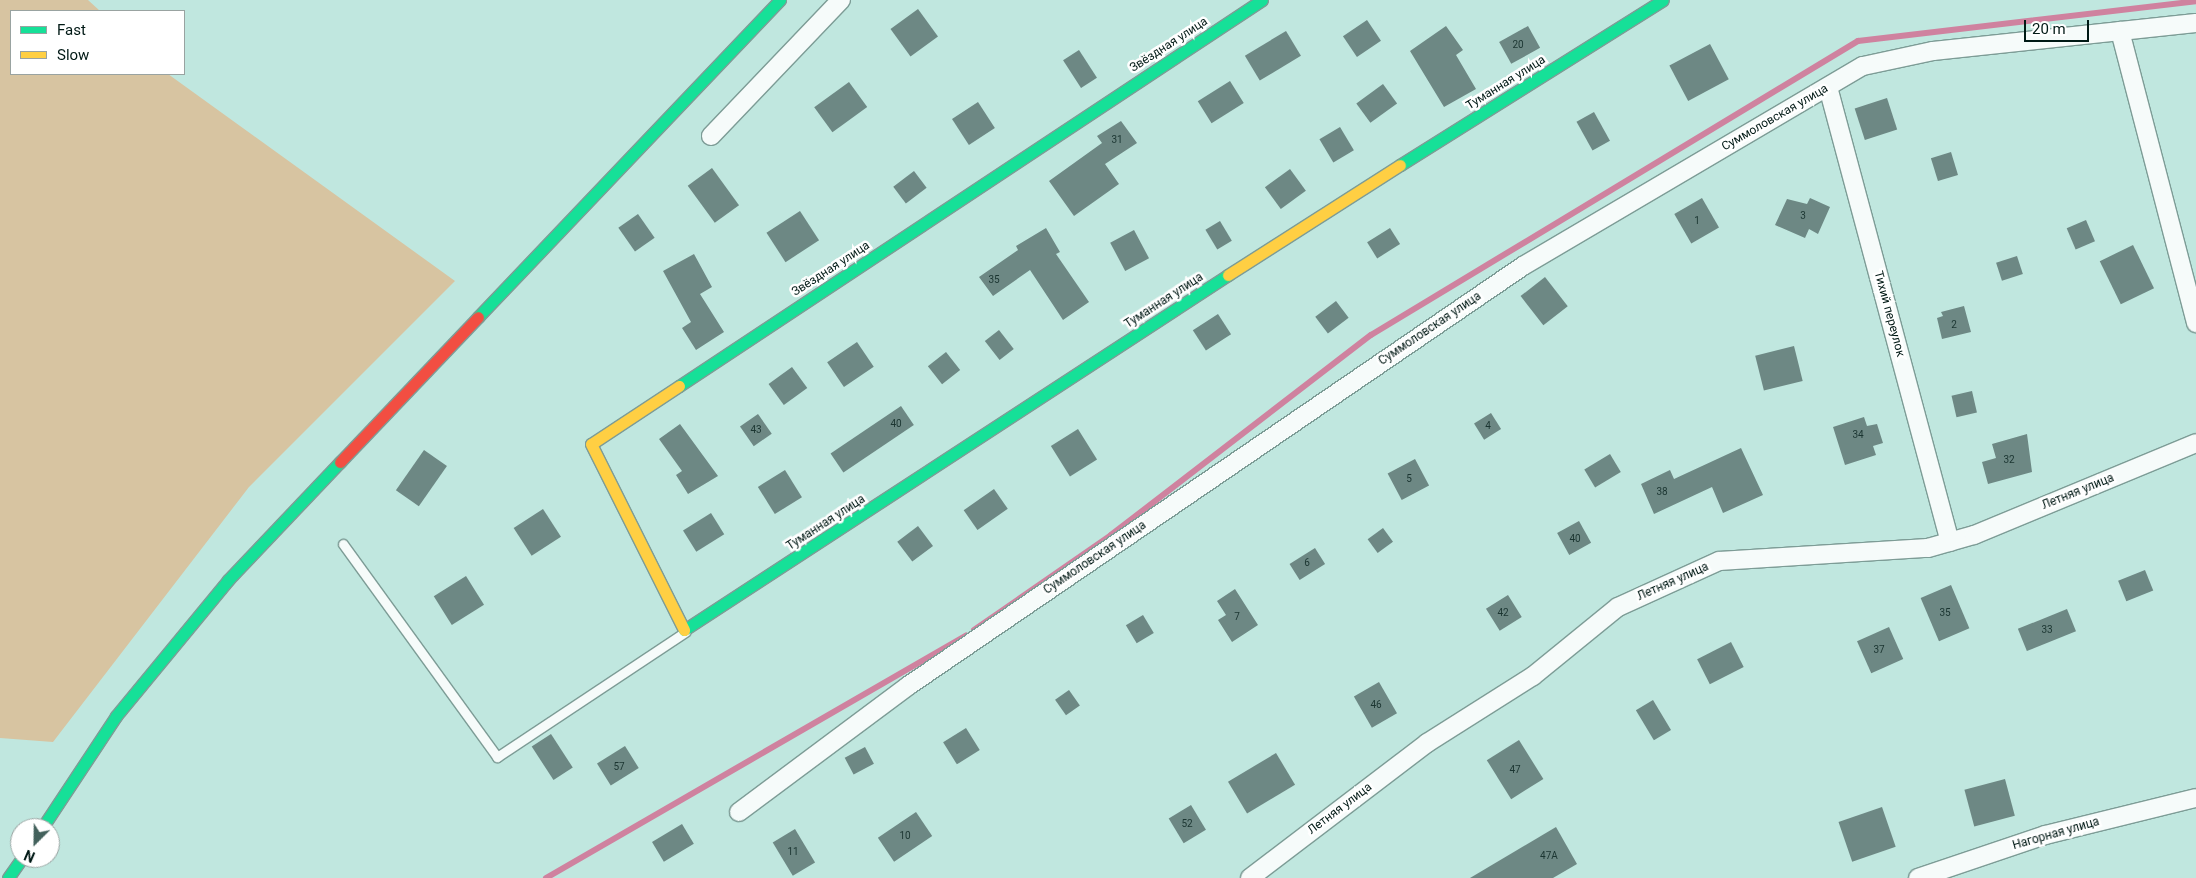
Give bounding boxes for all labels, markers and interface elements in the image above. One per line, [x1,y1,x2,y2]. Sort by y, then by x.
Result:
legend [10,10,185,75]
scale bar [2026,10,2091,42]
street label: Звёздная улица [1127,15,1211,75]
text: 20 m [2032,20,2066,38]
text: Fast [57,21,86,39]
house number: 20 [1512,39,1524,51]
text: Slow [57,46,89,64]
street label: Туманная улица [1464,53,1548,113]
street label: Суммоловская улица [1719,82,1831,154]
house number: 31 [1111,134,1123,146]
house number: 3 [1800,210,1806,222]
house number: 1 [1694,215,1700,227]
street label: Звёздная улица [789,239,873,299]
street label: Туманная улица [1122,270,1206,332]
street label: Тихий переулок [1871,270,1907,358]
house number: 35 [988,274,1000,286]
street label: Суммоловская улица [1376,289,1484,369]
house number: 2 [1951,319,1957,331]
house number: 40 [890,418,902,430]
house number: 4 [1485,420,1491,432]
house number: 43 [750,424,762,436]
house number: 34 [1852,429,1864,441]
house number: 32 [2003,454,2015,466]
street label: Летняя улица [2040,471,2116,513]
house number: 5 [1406,473,1412,485]
house number: 38 [1656,486,1668,498]
street label: Туманная улица [784,492,868,554]
street label: Суммоловская улица [1041,518,1149,598]
house number: 40 [1569,533,1581,545]
house number: 6 [1304,557,1310,569]
street label: Летняя улица [1635,560,1711,604]
house number: 42 [1497,607,1509,619]
house number: 35 [1939,607,1951,619]
house number: 7 [1234,611,1240,623]
house number: 33 [2041,624,2053,636]
house number: 37 [1873,644,1885,656]
house number: 46 [1370,699,1382,711]
house number: 57 [613,761,625,773]
house number: 47 [1509,764,1521,776]
street label: Летняя улица [1305,780,1375,838]
street label: Нагорная улица [2011,815,2101,853]
north arrow [10,818,60,868]
house number: 52 [1181,818,1193,830]
house number: 10 [899,830,911,842]
house number: 11 [787,846,799,858]
text: N [22,847,37,865]
house number: 47А [1540,850,1558,862]

